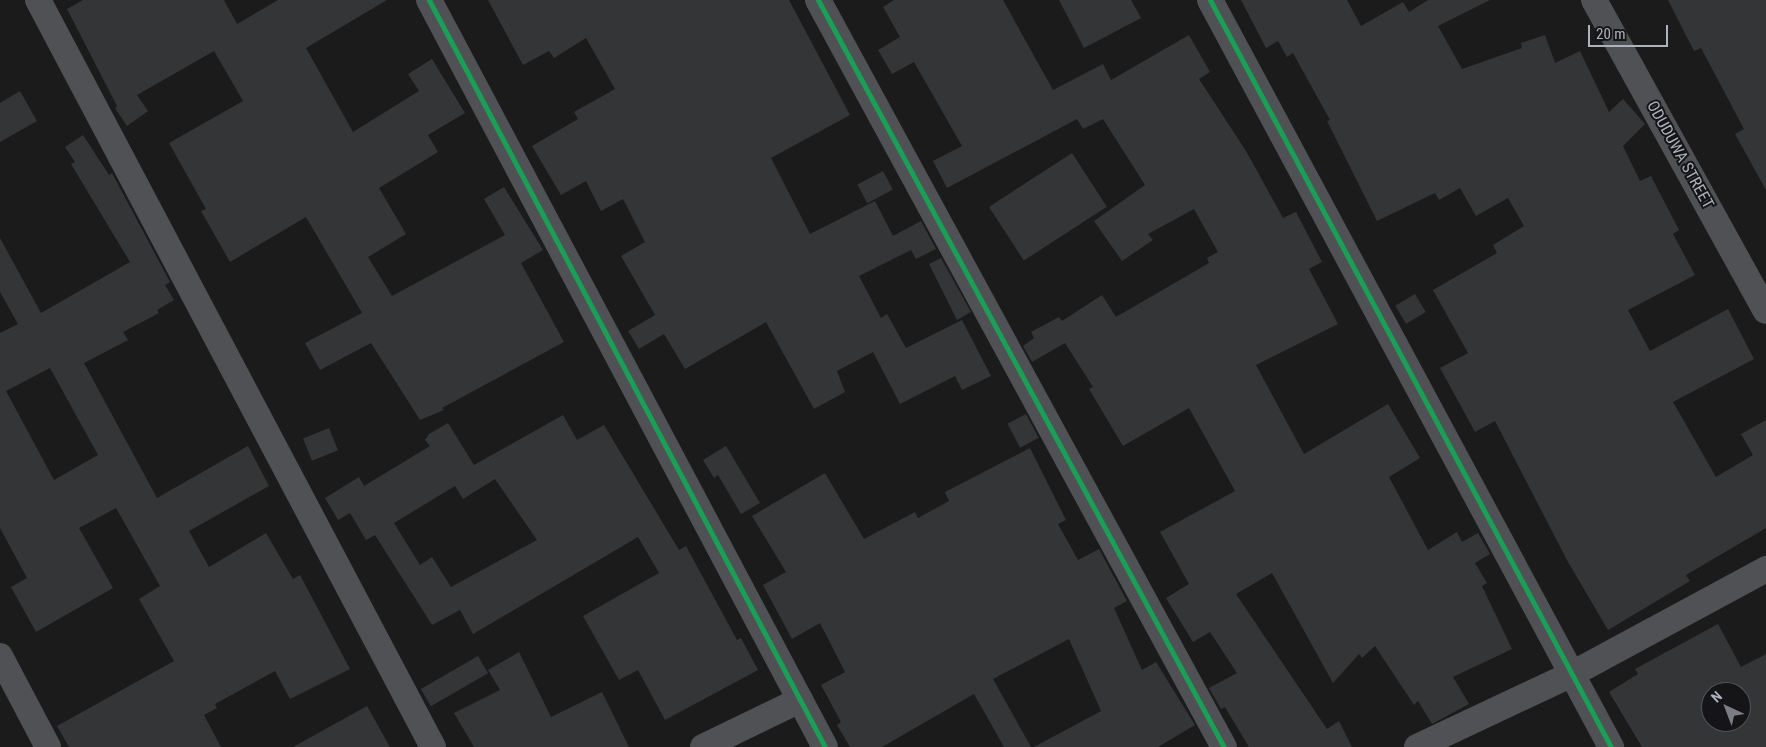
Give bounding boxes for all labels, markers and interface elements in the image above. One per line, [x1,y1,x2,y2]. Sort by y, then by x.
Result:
scale bar [1591,15,1671,47]
text: 20 m [1596,25,1626,43]
street label: ODUDUWA STREET [1642,98,1718,212]
north arrow [1701,682,1751,732]
text: N [1708,688,1725,706]

